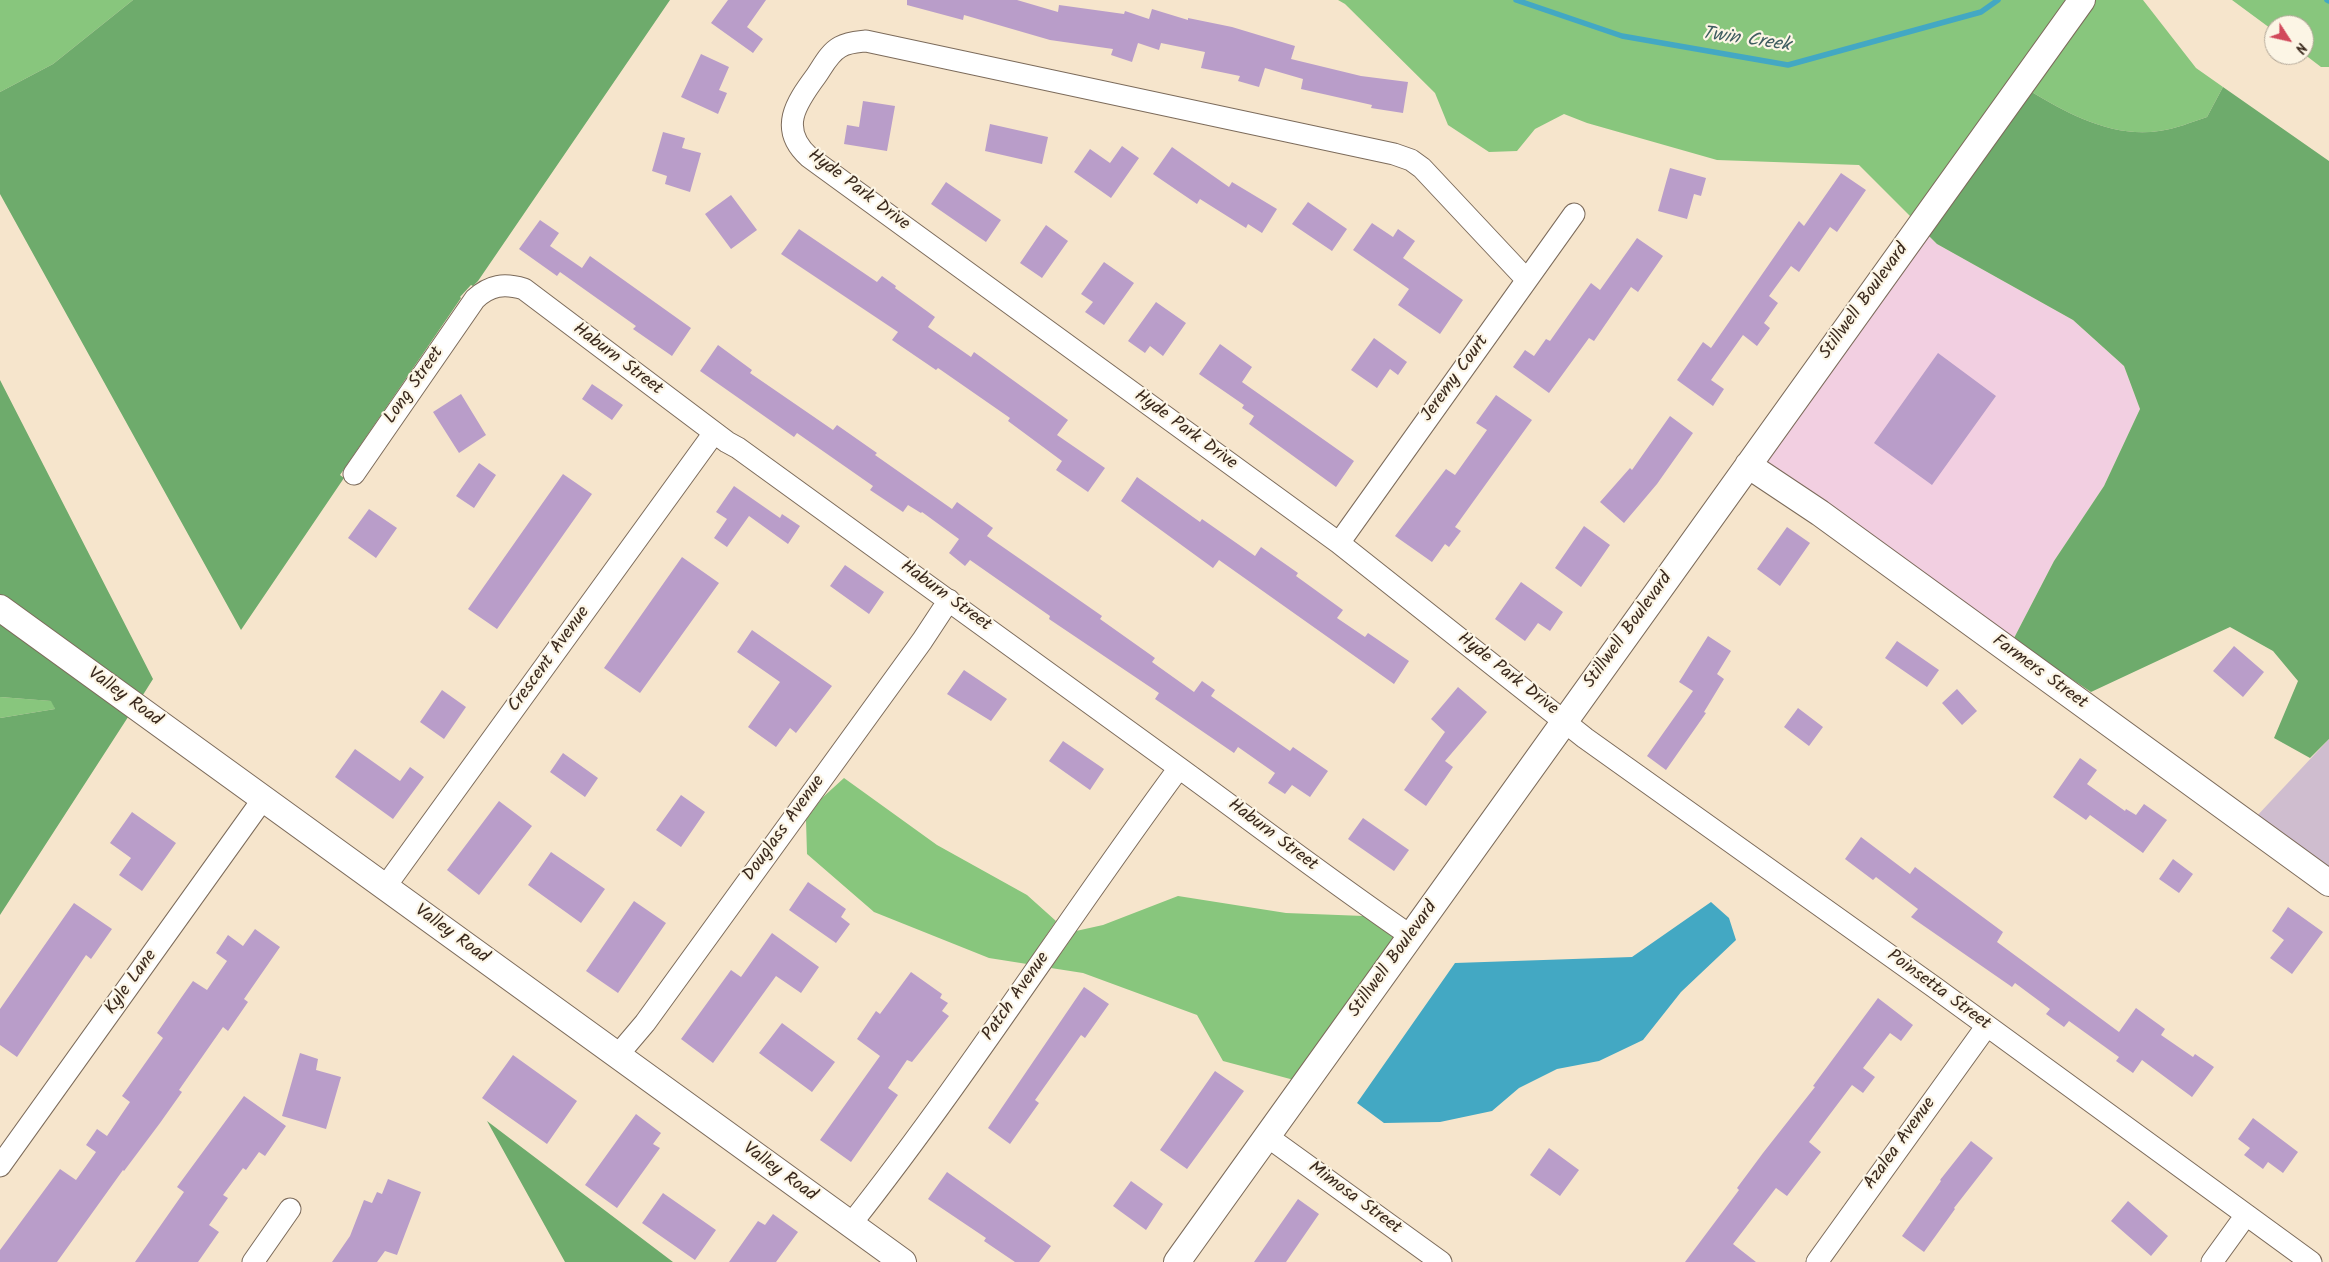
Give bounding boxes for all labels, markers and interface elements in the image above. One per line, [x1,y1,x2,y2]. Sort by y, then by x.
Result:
north arrow [2264,15,2314,65]
water label: Twin Creek [1700,24,1792,58]
text: N [2289,38,2312,58]
street label: Hyde Park Drive [803,146,913,236]
street label: Stillwell Boulevard [1816,240,1914,364]
street label: Haburn Street [568,319,666,401]
street label: Jeremy Court [1418,332,1494,426]
street label: Long Street [381,343,449,429]
street label: Hyde Park Drive [1129,386,1241,476]
street label: Haburn Street [895,557,995,637]
street label: Stillwell Boulevard [1580,569,1678,693]
street label: Crescent Avenue [504,603,596,717]
street label: Hyde Park Drive [1452,629,1562,721]
street label: Farmers Street [1987,631,2091,715]
street label: Valley Road [83,664,165,732]
street label: Douglass Avenue [739,772,831,886]
street label: Haburn Street [1223,795,1321,877]
street label: Stillwell Boulevard [1345,898,1443,1022]
street label: Valley Road [410,901,492,969]
street label: Kyle Lane [101,946,163,1020]
street label: Poinsetta Street [1882,946,1994,1036]
street label: Patch Avenue [979,949,1055,1045]
street label: Azalea Avenue [1860,1094,1942,1194]
street label: Valley Road [738,1139,820,1207]
street label: Mimosa Street [1303,1158,1405,1240]

